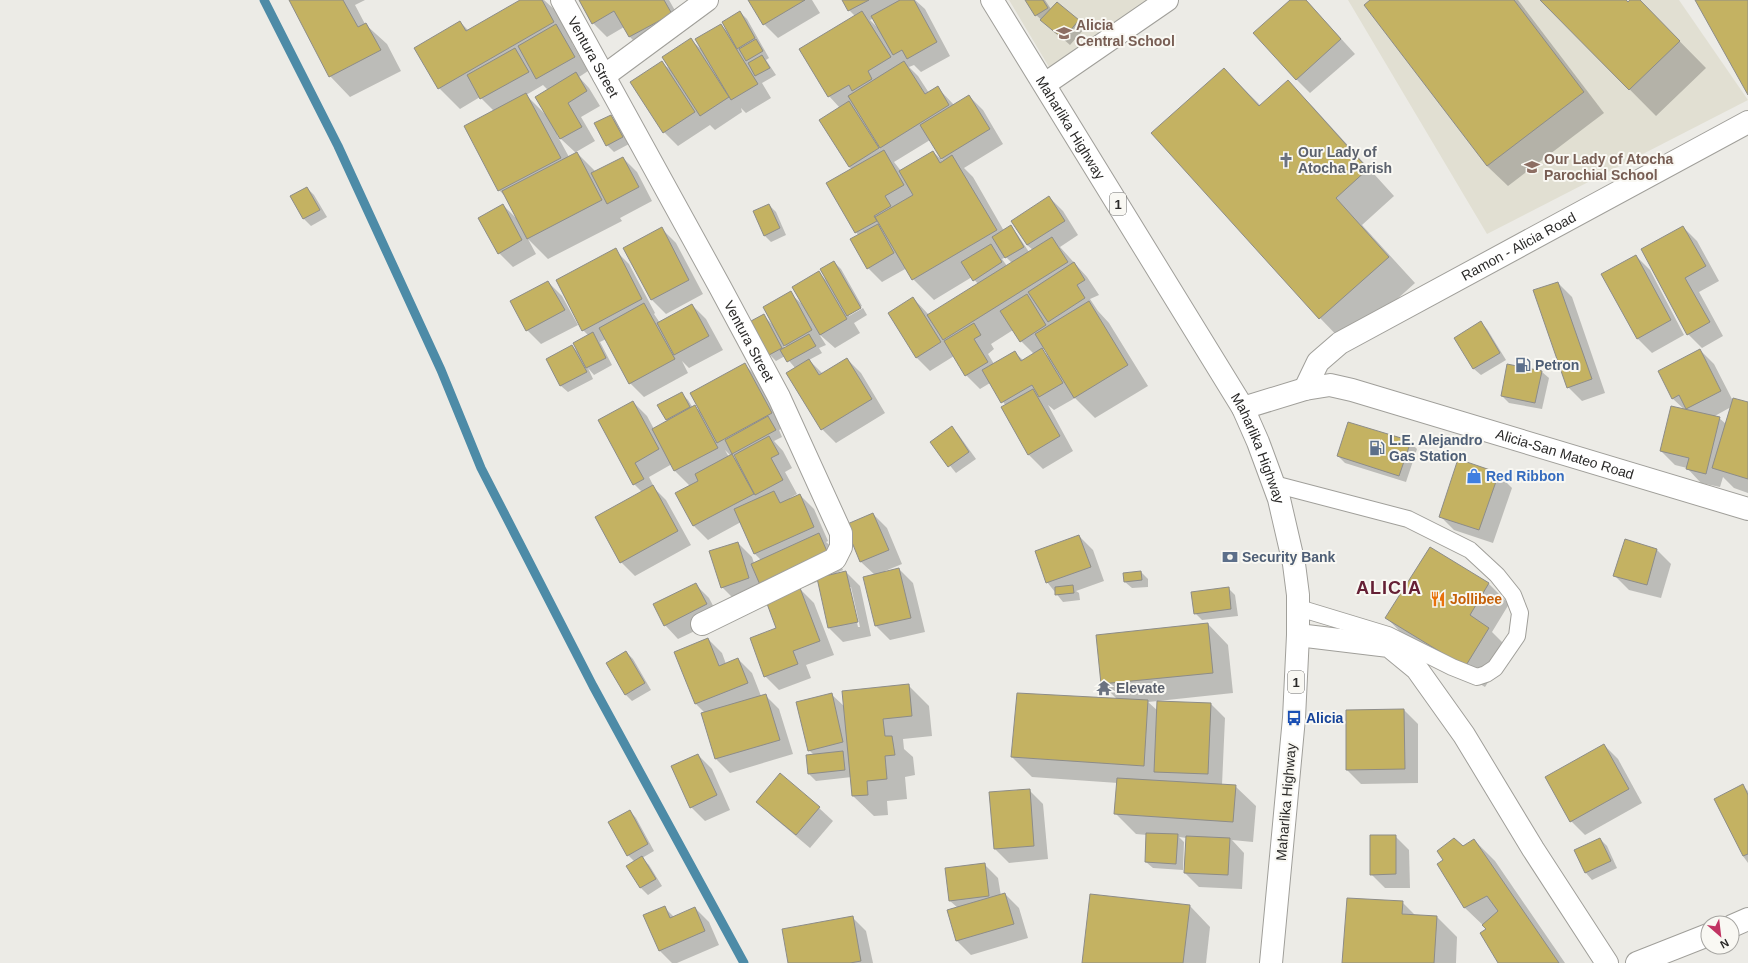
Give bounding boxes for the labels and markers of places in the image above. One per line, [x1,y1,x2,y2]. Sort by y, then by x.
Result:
place label: Alicia Central School [1076,17,1175,49]
school or university icon: Alicia Central School [1055,24,1073,42]
place label: Our Lady of Atocha Parish [1298,144,1392,176]
church icon: Our Lady of Atocha Parish [1277,151,1295,169]
place label: Our Lady of Atocha Parochial School [1544,151,1674,183]
school or university icon: Our Lady of Atocha Parochial School [1523,158,1541,176]
fuel station icon: Petron [1514,356,1532,374]
place label: Petron [1535,357,1579,373]
place label: L.E. Alejandro Gas Station [1389,432,1483,464]
fuel station icon: L.E. Alejandro Gas Station [1368,439,1386,457]
shop icon: Red Ribbon [1465,467,1483,485]
place label: Red Ribbon [1486,468,1565,484]
bank icon: Security Bank [1221,548,1239,566]
place label: Security Bank [1242,549,1336,565]
restaurant icon: Jollibee [1429,590,1447,608]
place label: Jollibee [1450,591,1502,607]
temple icon: Elevate [1095,679,1113,697]
place label: Elevate [1116,680,1165,696]
bus stop icon: Alicia [1285,709,1303,727]
place label: Alicia [1306,710,1344,726]

